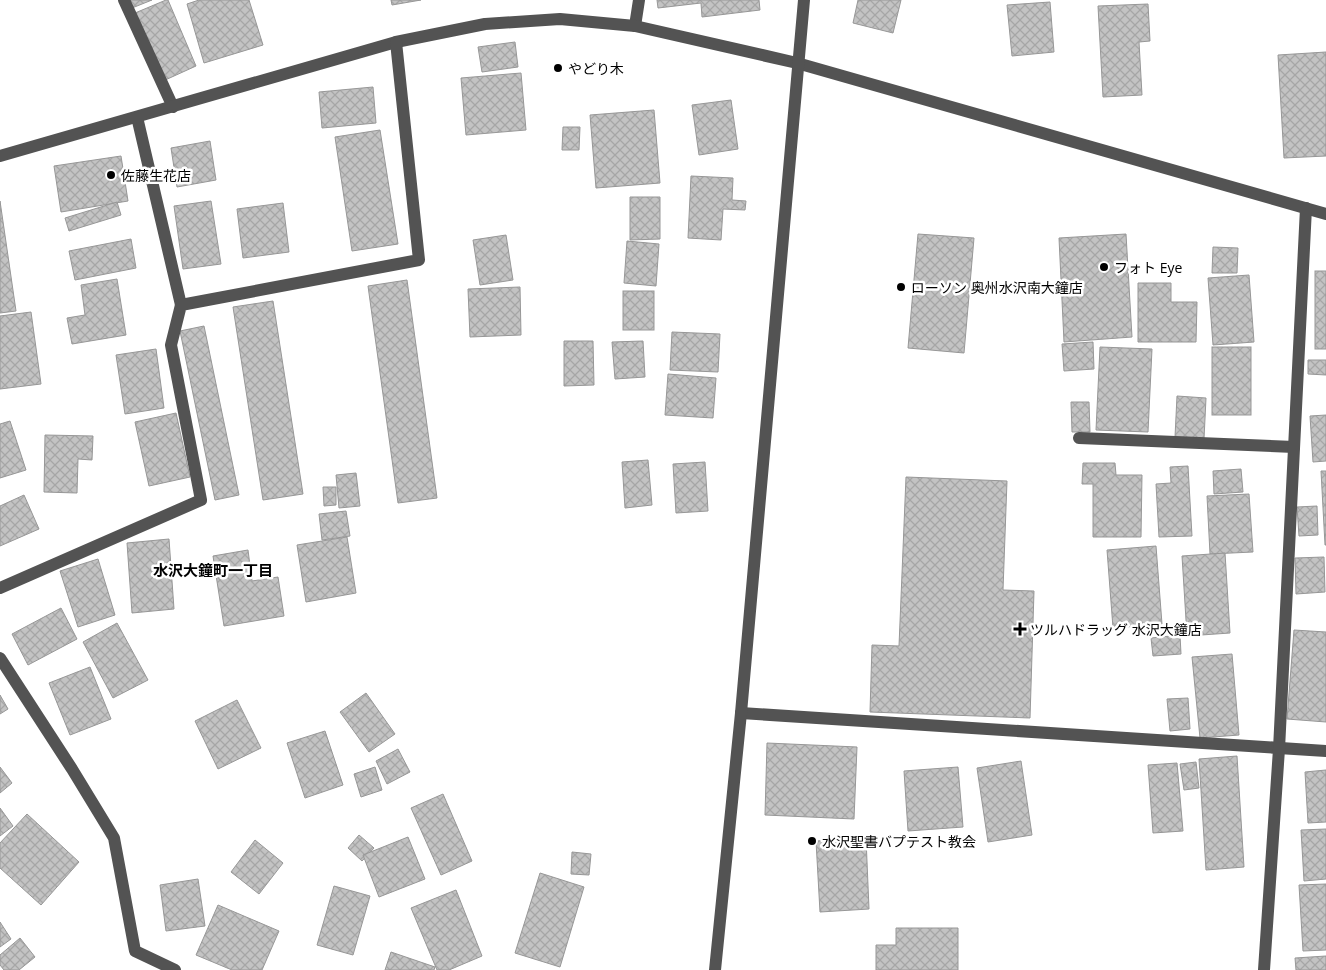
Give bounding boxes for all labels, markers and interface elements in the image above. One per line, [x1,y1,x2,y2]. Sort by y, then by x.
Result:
place label: やどり木 [568,59,624,78]
marker: やどり木 [552,62,564,74]
place label: 佐藤生花店 [121,166,191,185]
marker: 佐藤生花店 [105,169,117,181]
place label: フォト Eye [1114,258,1182,277]
marker: フォト Eye [1098,261,1110,273]
place label: ローソン 奥州水沢南大鐘店 [911,278,1083,297]
marker: ローソン 奥州水沢南大鐘店 [895,281,907,293]
district label: 水沢大鐘町一丁目 [153,560,273,580]
place label: ツルハドラッグ 水沢大鐘店 [1030,620,1202,639]
marker: ツルハドラッグ 水沢大鐘店 [1014,623,1026,635]
place label: 水沢聖書バプテスト教会 [822,832,976,851]
marker: 水沢聖書バプテスト教会 [806,835,818,847]

